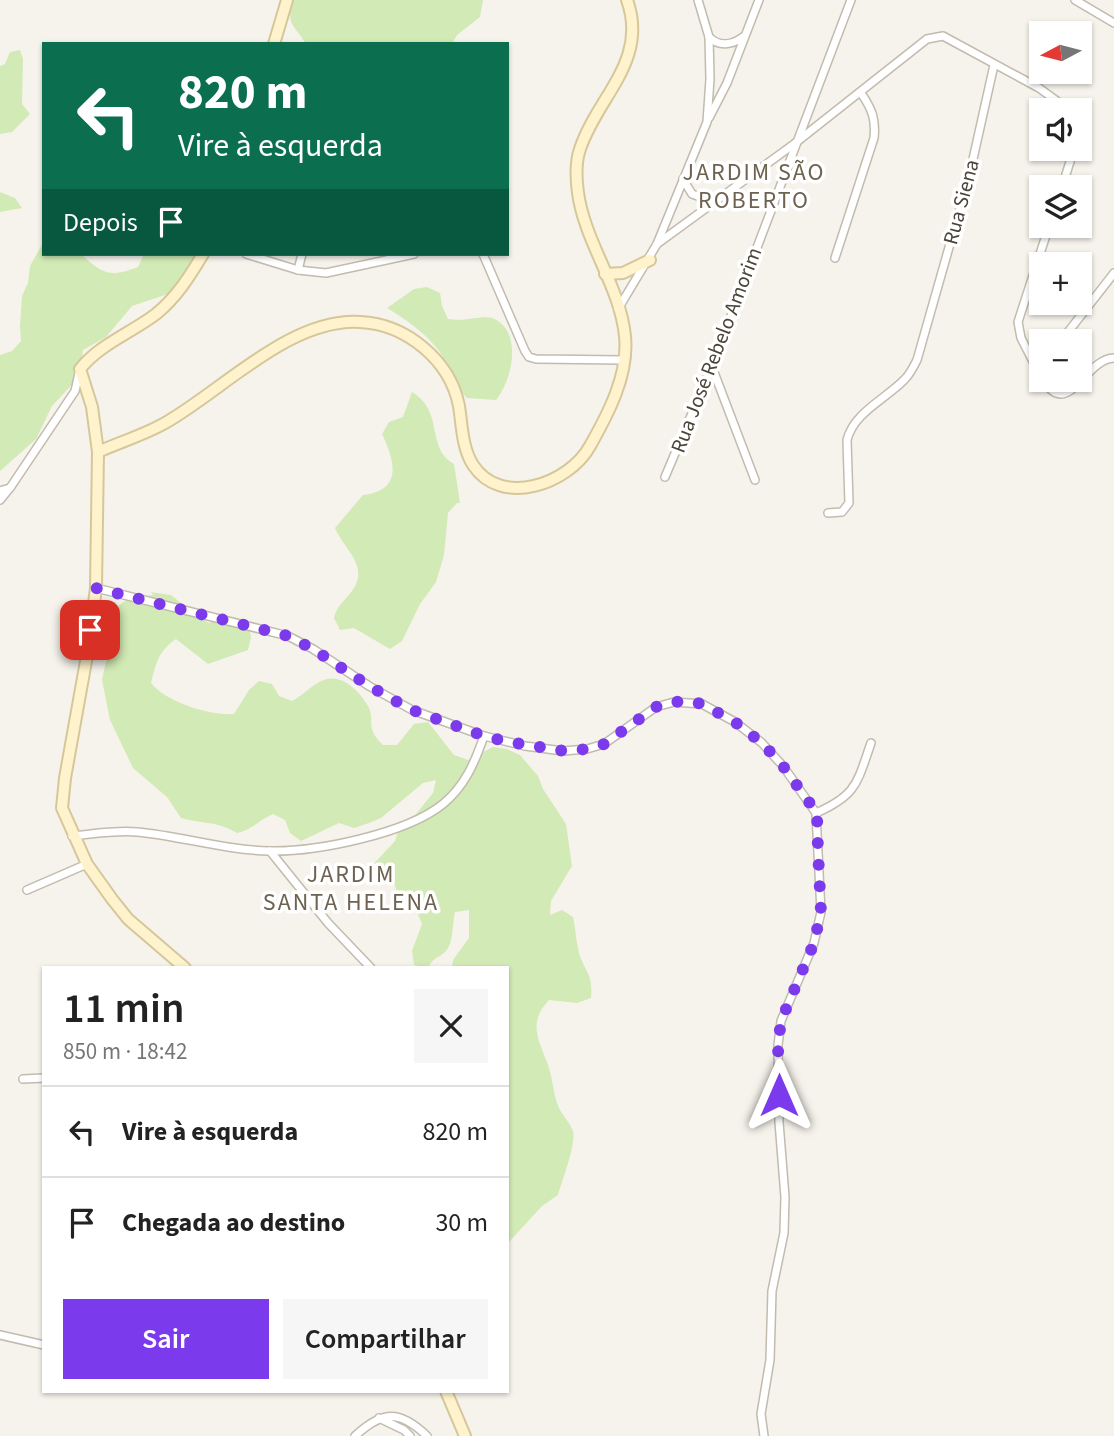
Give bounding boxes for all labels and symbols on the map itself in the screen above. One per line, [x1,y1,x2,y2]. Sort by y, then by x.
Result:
north arrow [1029,21,1092,84]
district label: JARDIM SÃO ROBERTO [682,155,826,218]
street label: Rua Siena [935,156,987,248]
street label: Rua José Rebelo Amorim [663,243,769,457]
pin [60,600,120,660]
district label: JARDIM SANTA HELENA [263,857,439,920]
position arrow [742,1058,816,1132]

